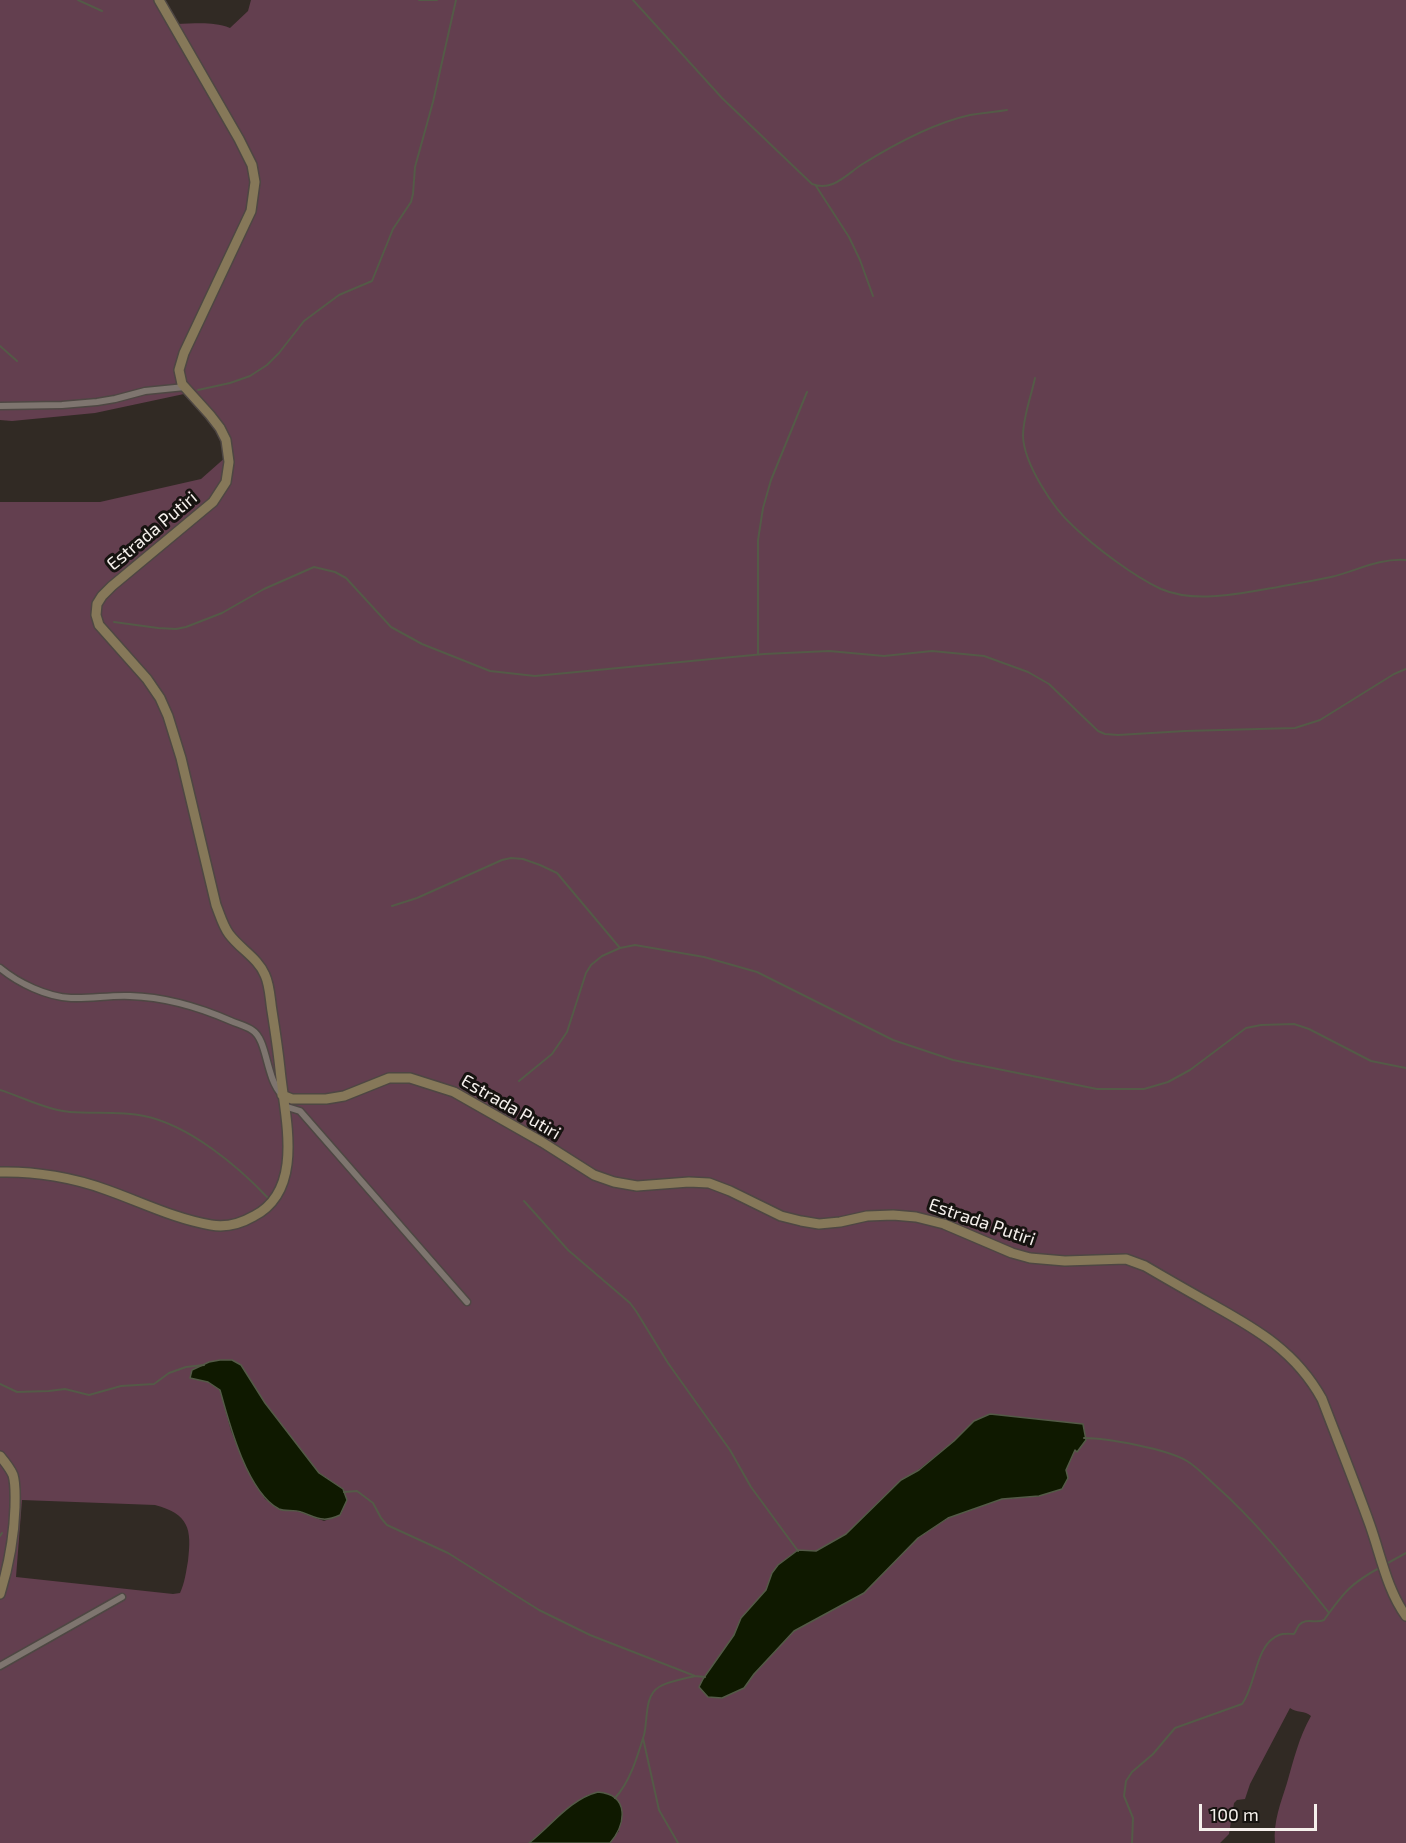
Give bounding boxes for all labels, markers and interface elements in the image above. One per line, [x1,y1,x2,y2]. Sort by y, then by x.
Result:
street label: Estrada Putiri [102,487,202,575]
street label: Estrada Putiri [457,1070,565,1144]
street label: Estrada Putiri [926,1194,1038,1250]
scale bar [1202,1792,1320,1830]
text: 100 m [1210,1803,1259,1825]

